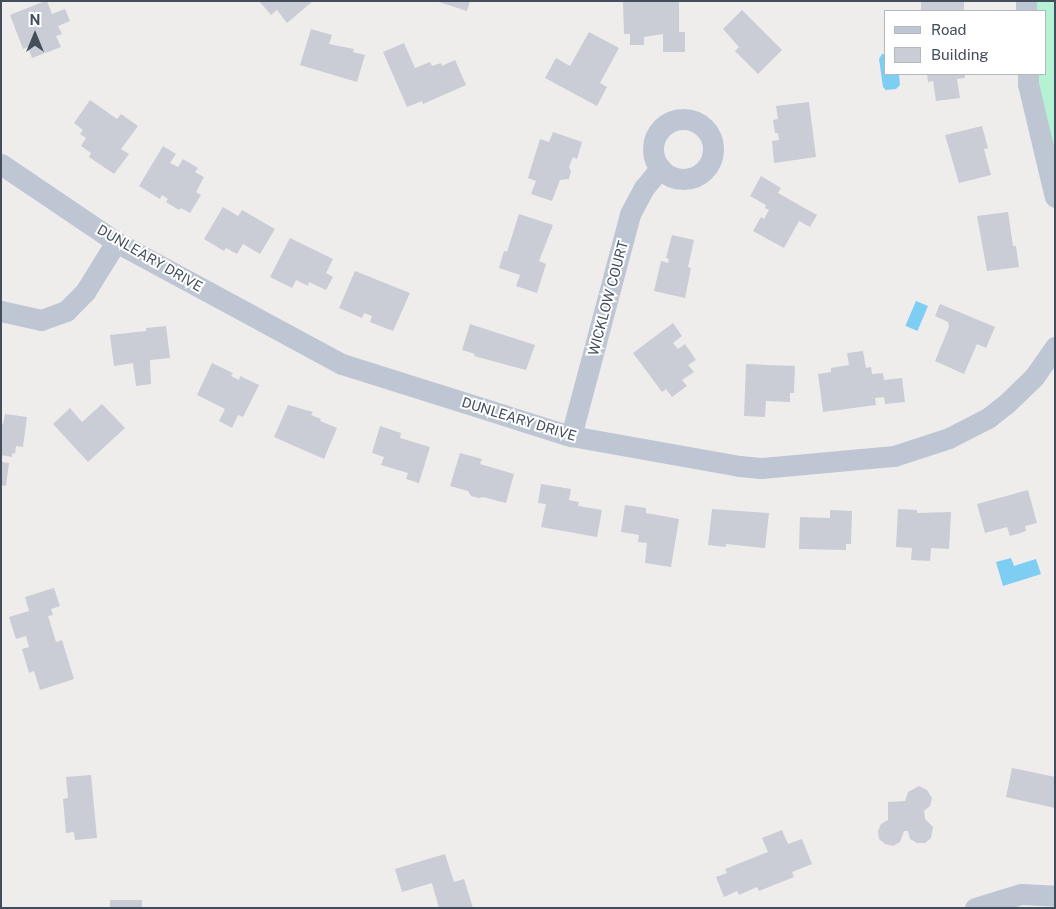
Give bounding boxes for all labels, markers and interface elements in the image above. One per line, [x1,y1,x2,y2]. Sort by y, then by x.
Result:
north arrow [10,10,60,60]
legend [884,10,1046,75]
text: N [30,12,40,28]
text: Road [931,21,967,38]
text: Building [931,46,989,63]
street label: DUNLEARY DRIVE [94,221,206,295]
street label: WICKLOW COURT [585,239,631,357]
street label: DUNLEARY DRIVE [460,394,578,444]

